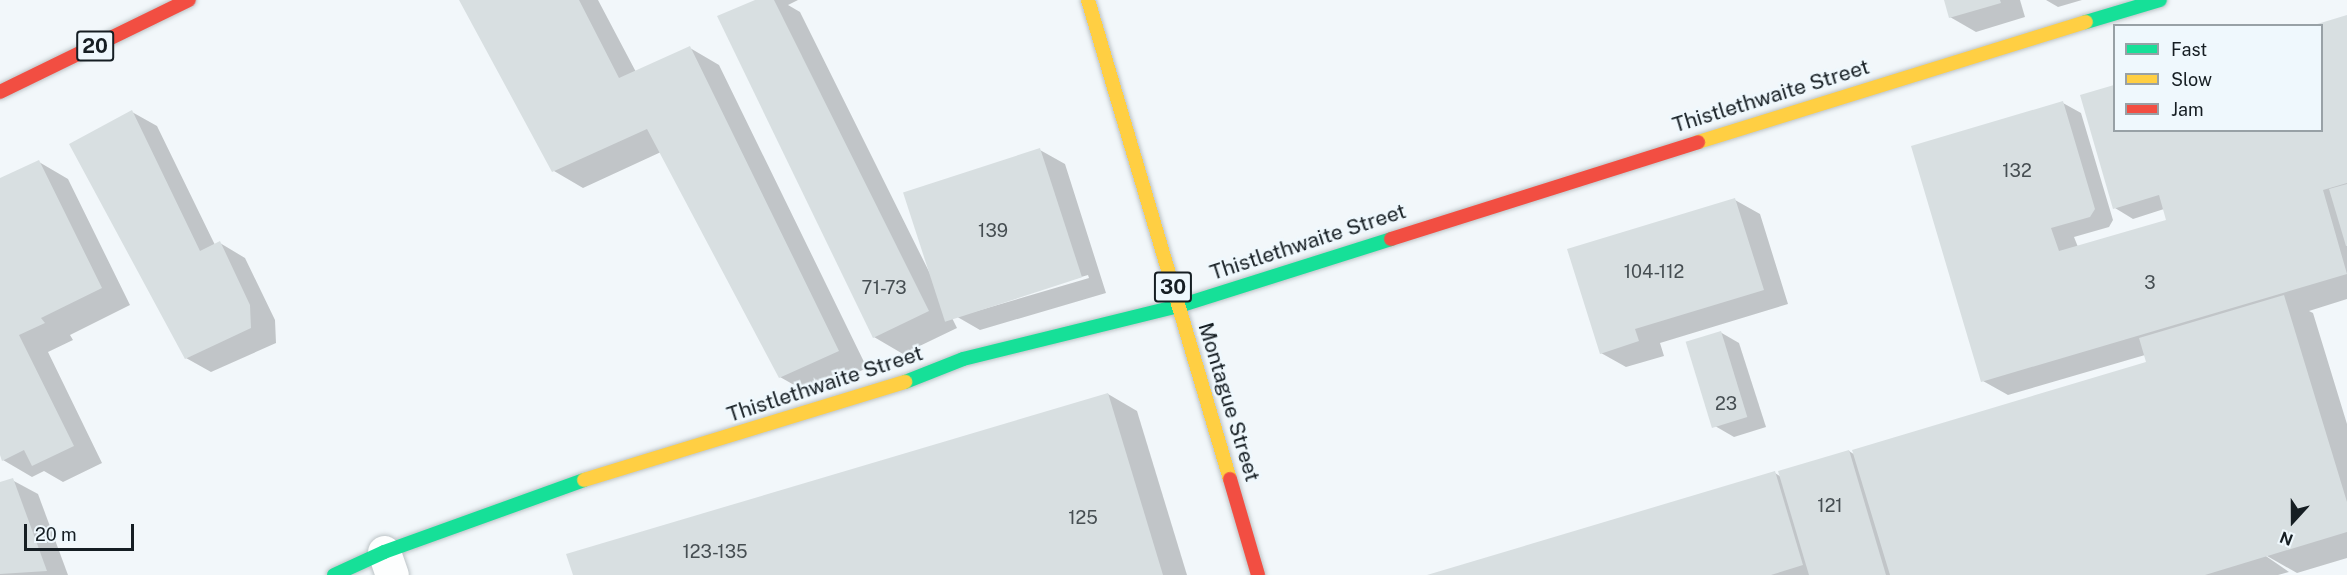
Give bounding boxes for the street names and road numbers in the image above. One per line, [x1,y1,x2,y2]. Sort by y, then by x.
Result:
road number: 20 [76,29,115,63]
street label: Thistlethwaite Street [1669,54,1873,138]
street label: Thistlethwaite Street [1207,198,1409,286]
road number: 30 [1154,270,1192,304]
street label: Montague Street [1193,319,1265,485]
street label: Thistlethwaite Street [724,340,926,428]

